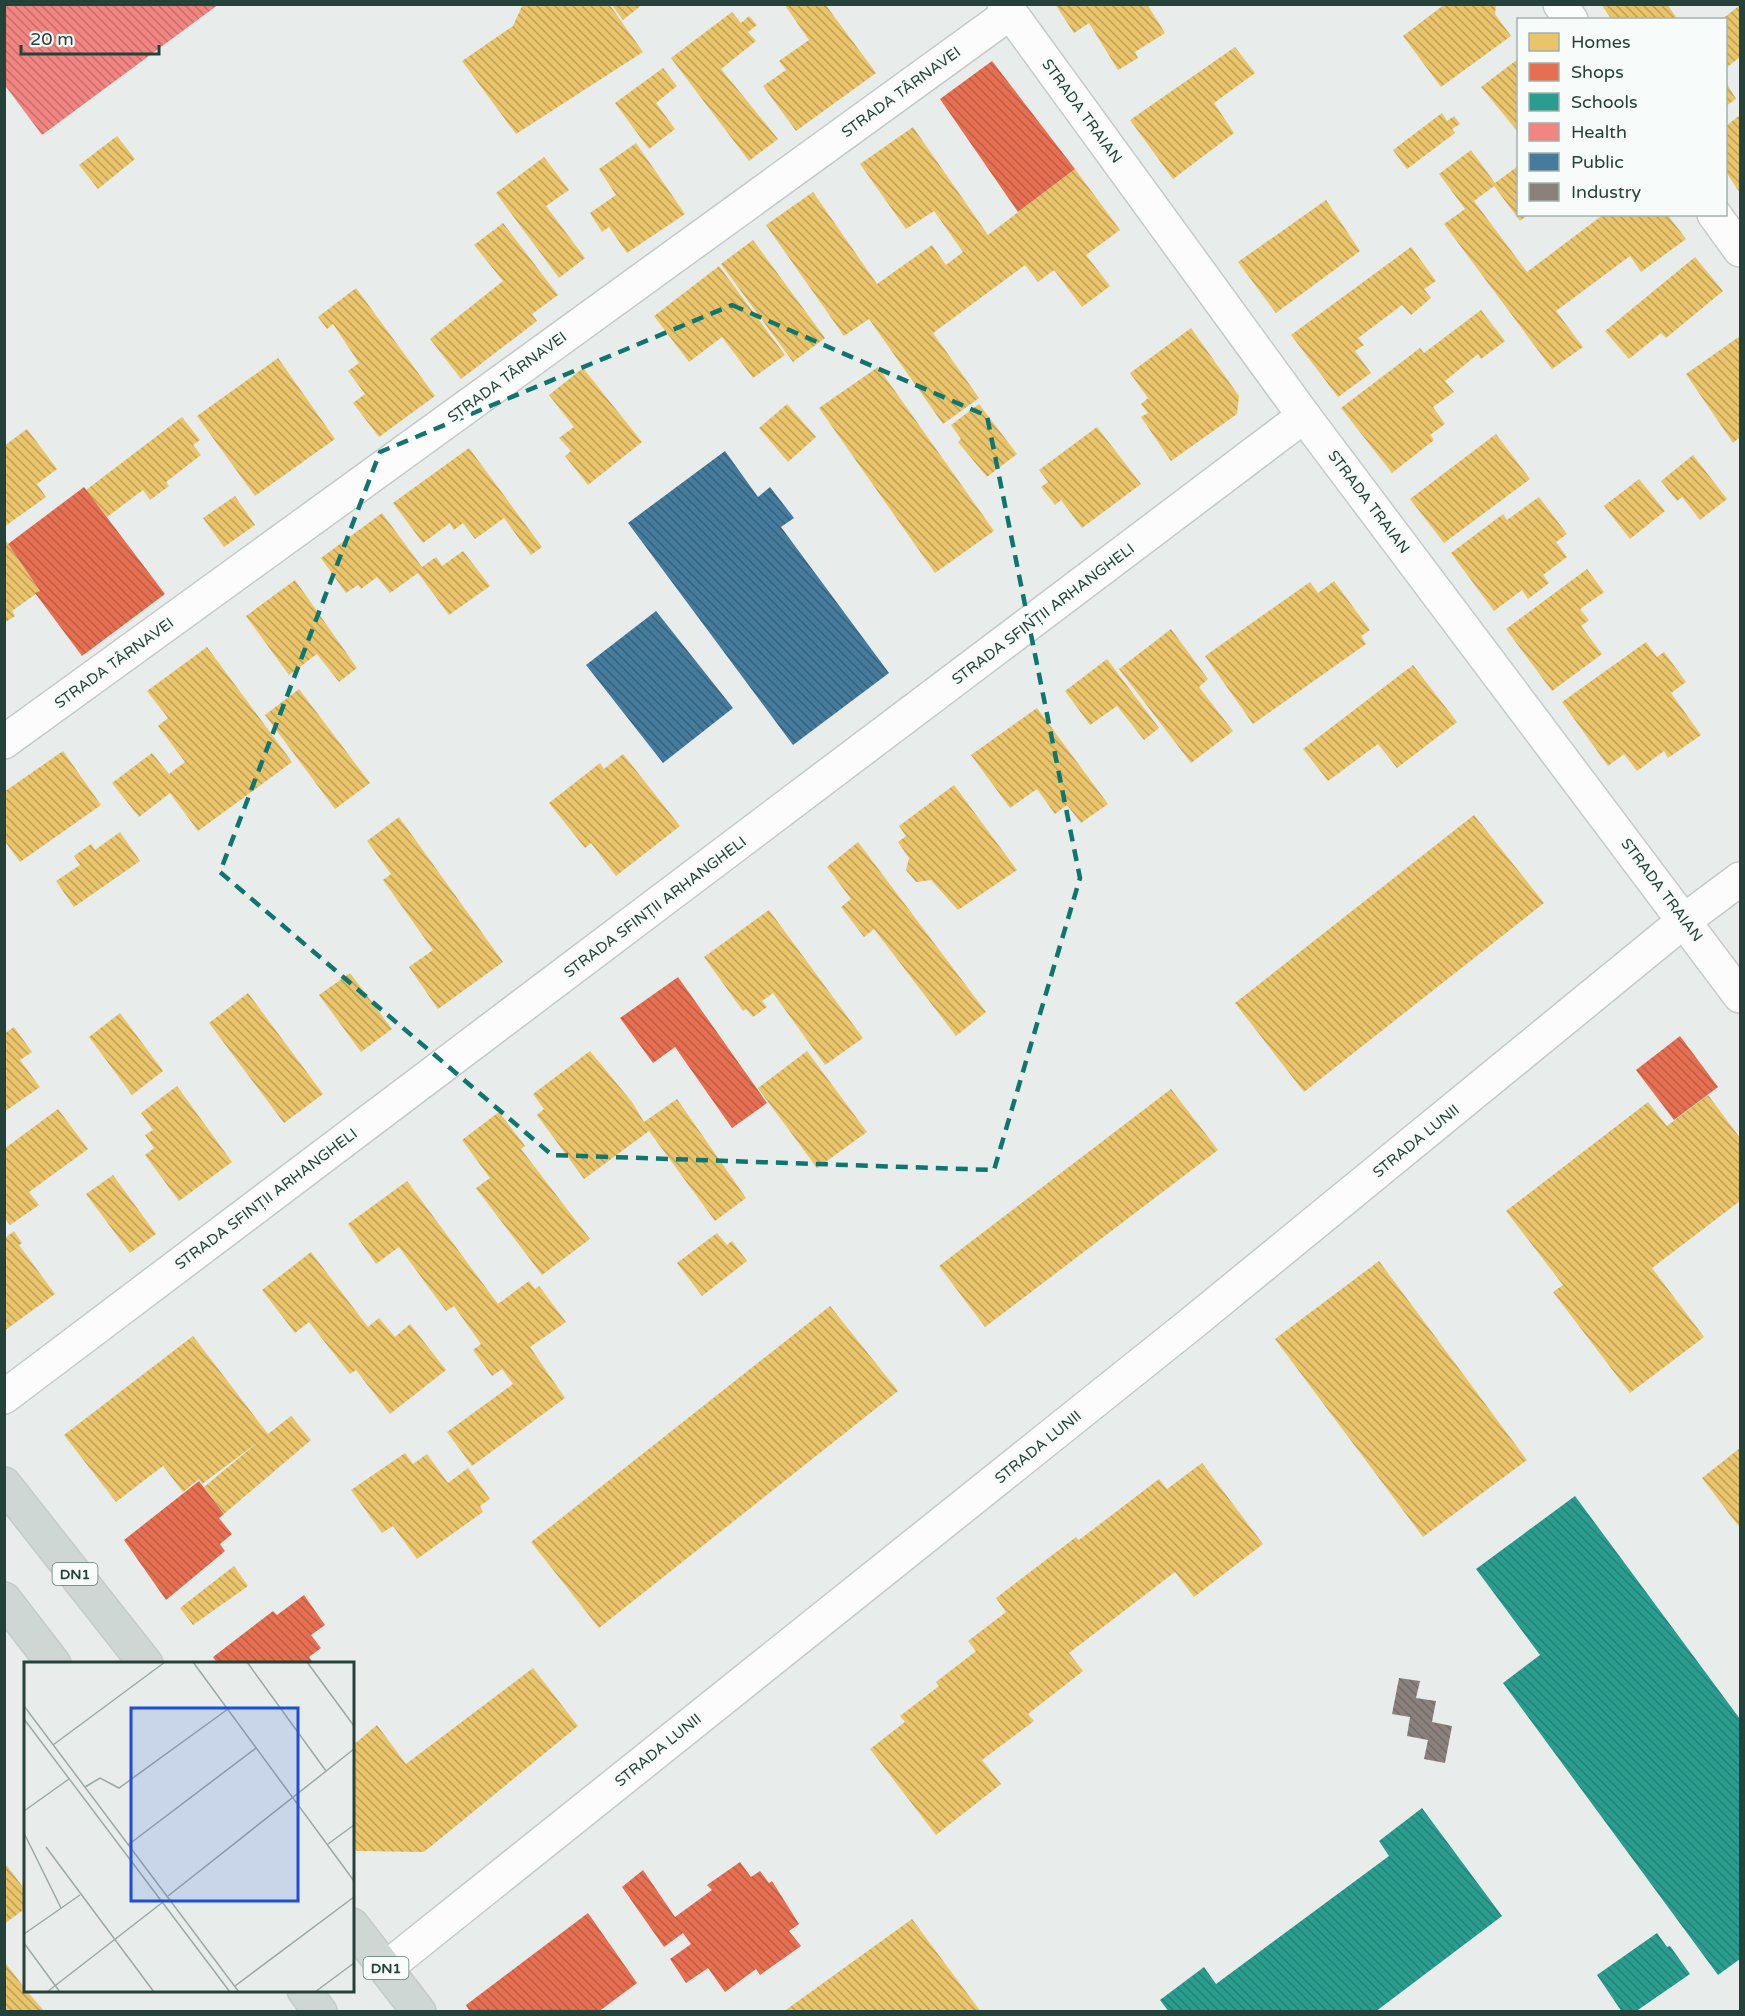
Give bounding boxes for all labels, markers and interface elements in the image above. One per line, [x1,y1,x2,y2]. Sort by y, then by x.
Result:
scale bar [21,18,159,56]
legend [1517,18,1727,216]
text: 20 m [30,28,74,50]
text: Homes [1571,31,1631,53]
street label: STRADA TÂRNAVEI [838,43,964,141]
street label: STRADA TRAIAN [1038,55,1126,167]
text: Shops [1571,61,1624,83]
text: Schools [1571,91,1638,113]
text: Health [1571,121,1627,143]
text: Public [1571,151,1624,173]
text: Industry [1571,181,1642,203]
street label: STRADA TÂRNAVEI [444,328,570,426]
street label: STRADA TRAIAN [1324,447,1414,557]
street label: STRADA SFINȚII ARHANGHELI [948,540,1138,688]
street label: STRADA TÂRNAVEI [51,614,177,712]
street label: STRADA SFINȚII ARHANGHELI [560,833,750,981]
street label: STRADA TRAIAN [1617,835,1707,945]
street label: STRADA LUNII [1369,1101,1463,1181]
street label: STRADA SFINȚII ARHANGHELI [171,1125,361,1273]
street label: STRADA LUNII [991,1407,1085,1487]
road number: DN1 [52,1563,98,1585]
inset map [24,1662,354,1992]
street label: STRADA LUNII [611,1710,705,1790]
road number: DN1 [364,1957,408,1979]

